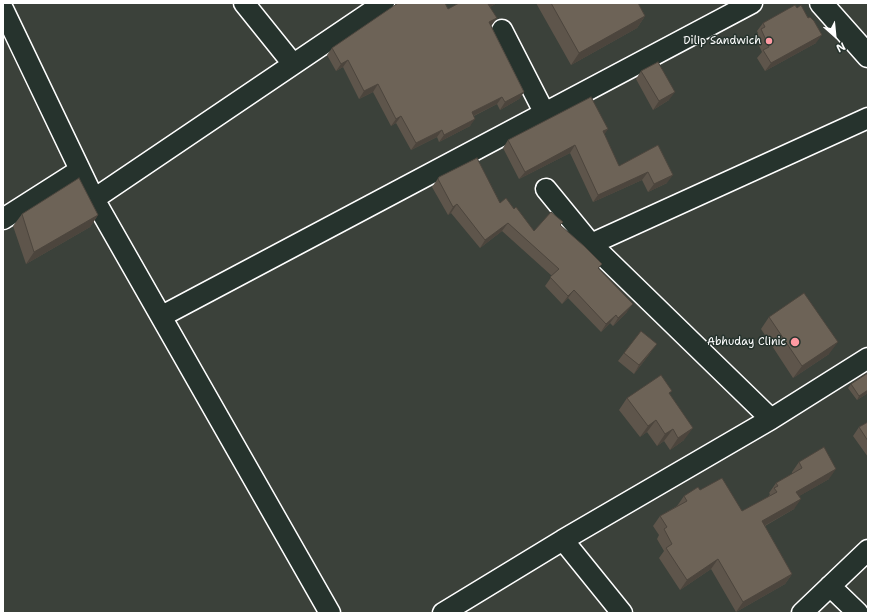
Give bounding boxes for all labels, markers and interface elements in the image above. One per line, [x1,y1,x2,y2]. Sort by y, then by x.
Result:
north arrow [815,16,855,56]
place label: Dilip Sandwich [683,34,761,48]
marker: Dilip Sandwich [764,36,774,46]
text: N [833,38,848,56]
place label: Abhuday Clinic [707,335,786,349]
marker: Abhuday Clinic [789,336,801,348]

